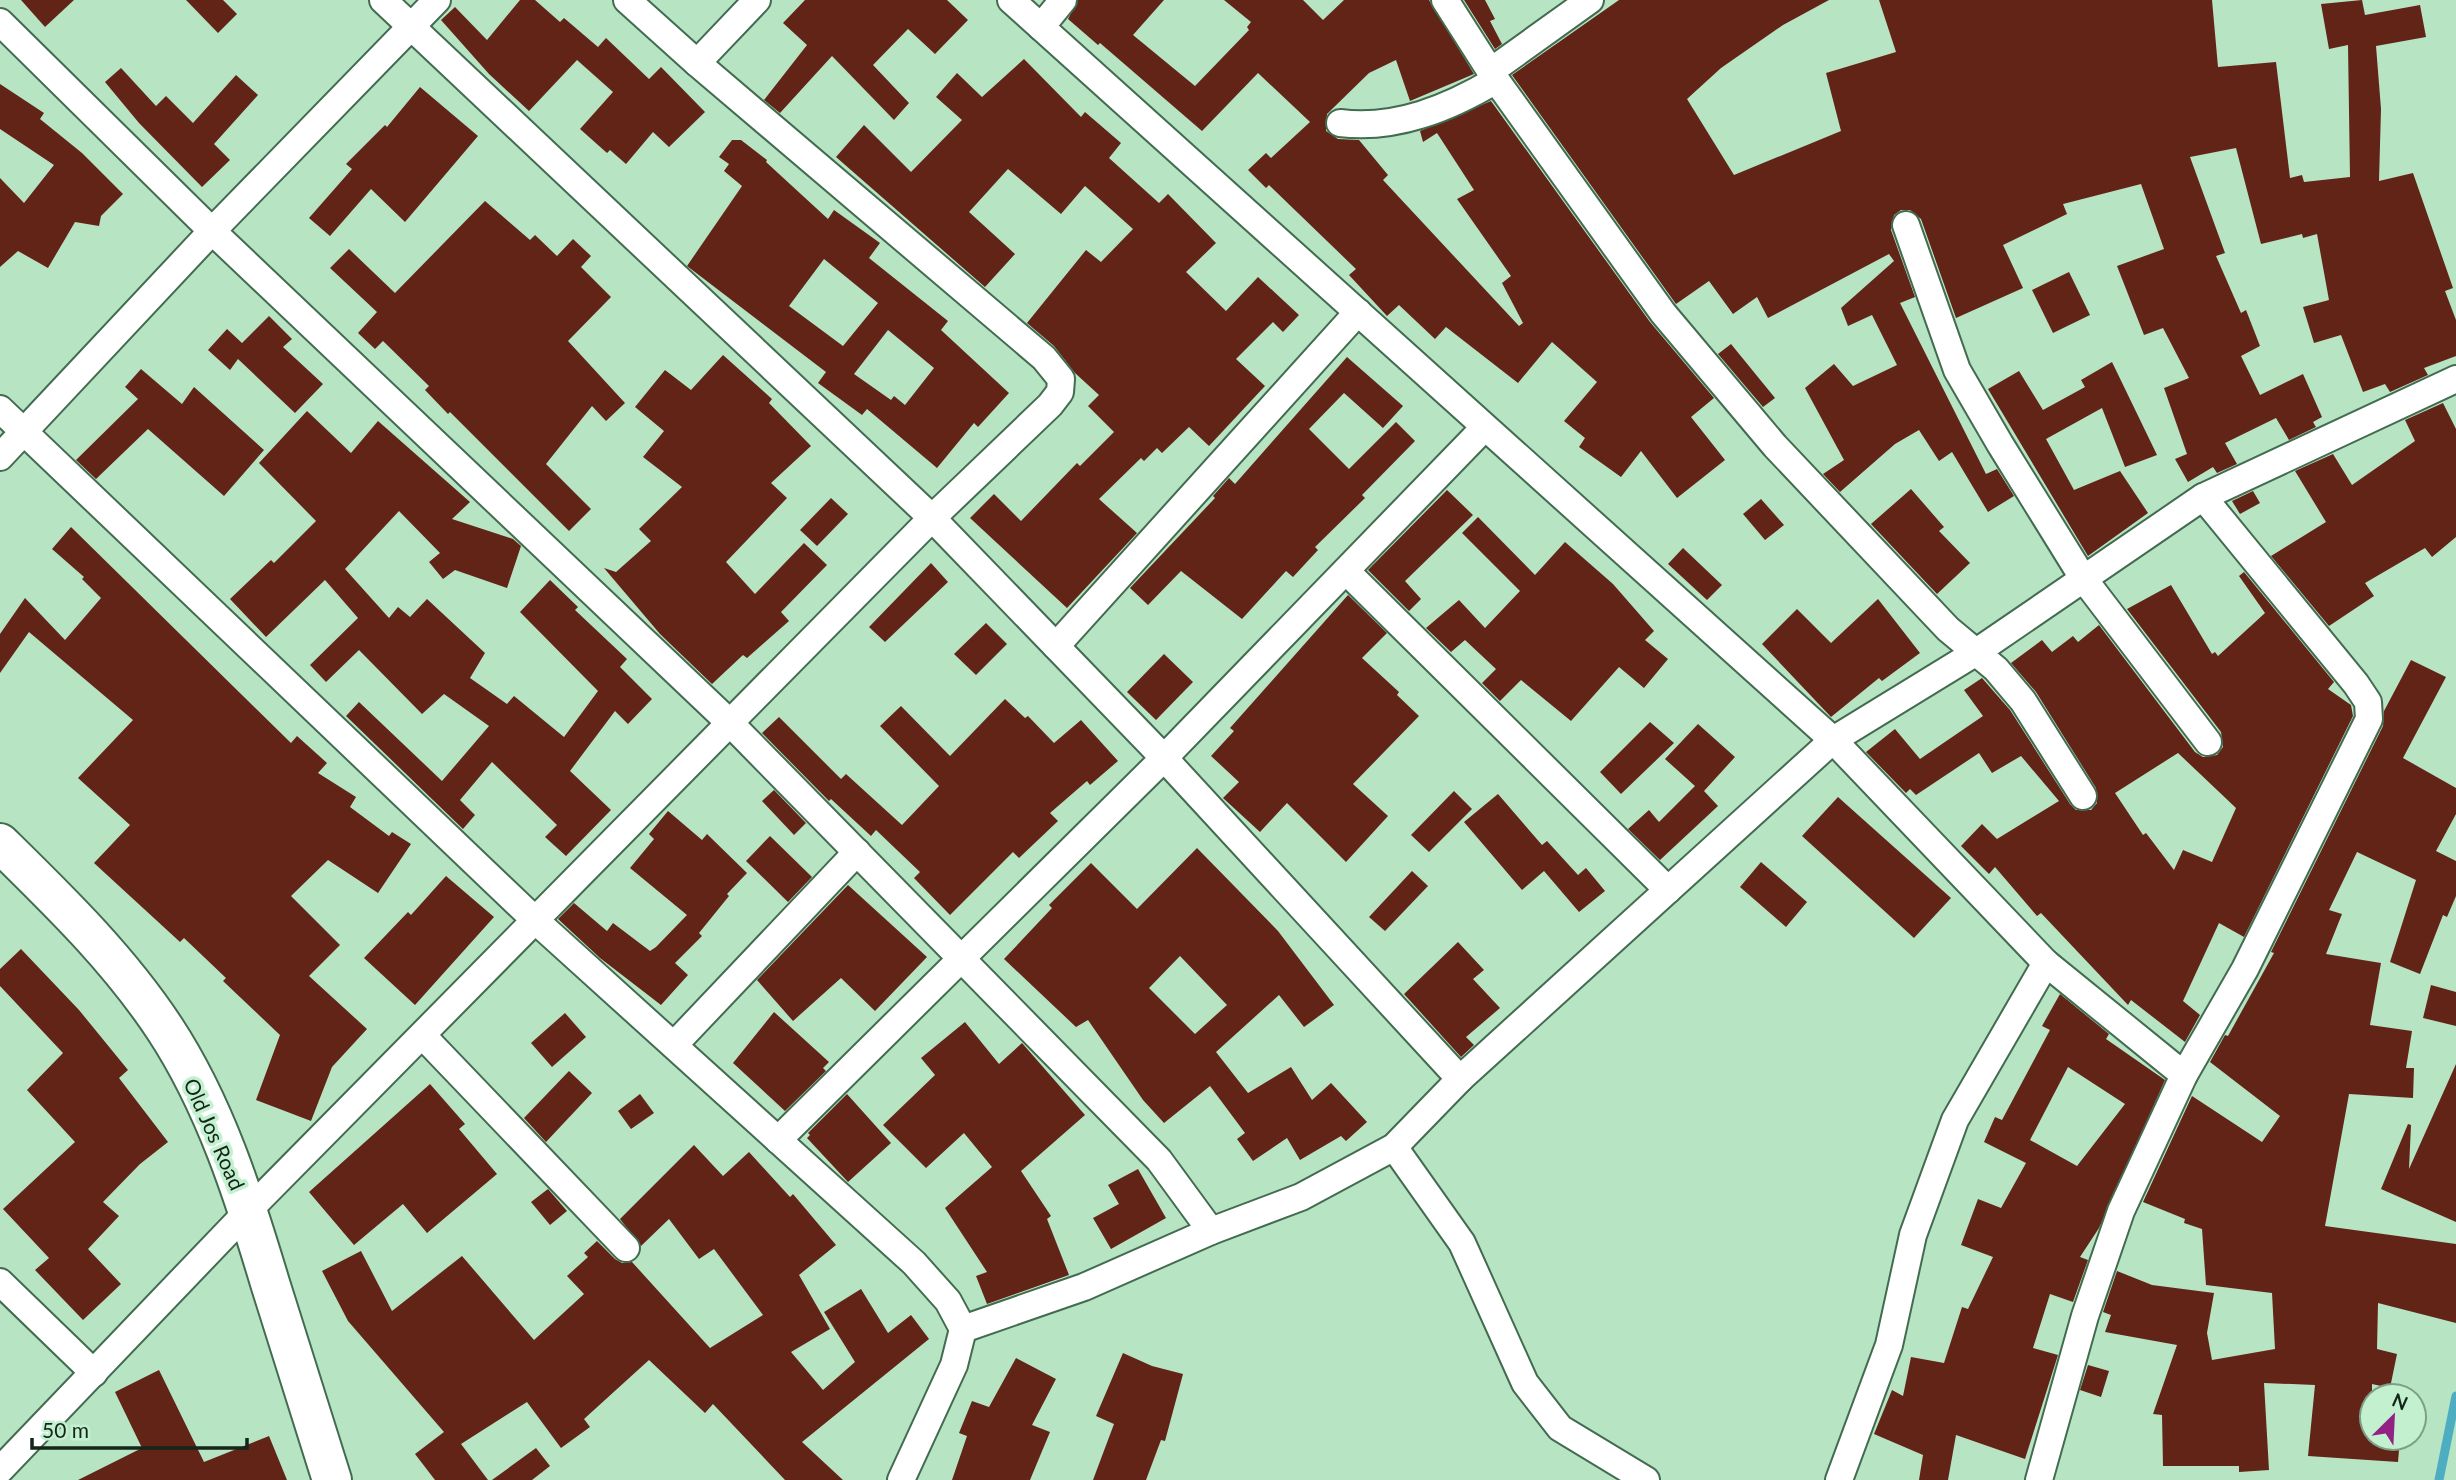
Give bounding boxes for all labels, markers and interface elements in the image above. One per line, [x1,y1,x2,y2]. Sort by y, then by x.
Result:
street label: Old Jos Road [179,1074,251,1194]
north arrow [2358,1382,2428,1452]
text: N [2389,1388,2411,1414]
scale bar [32,1406,247,1450]
text: 50 m [42,1417,89,1442]

